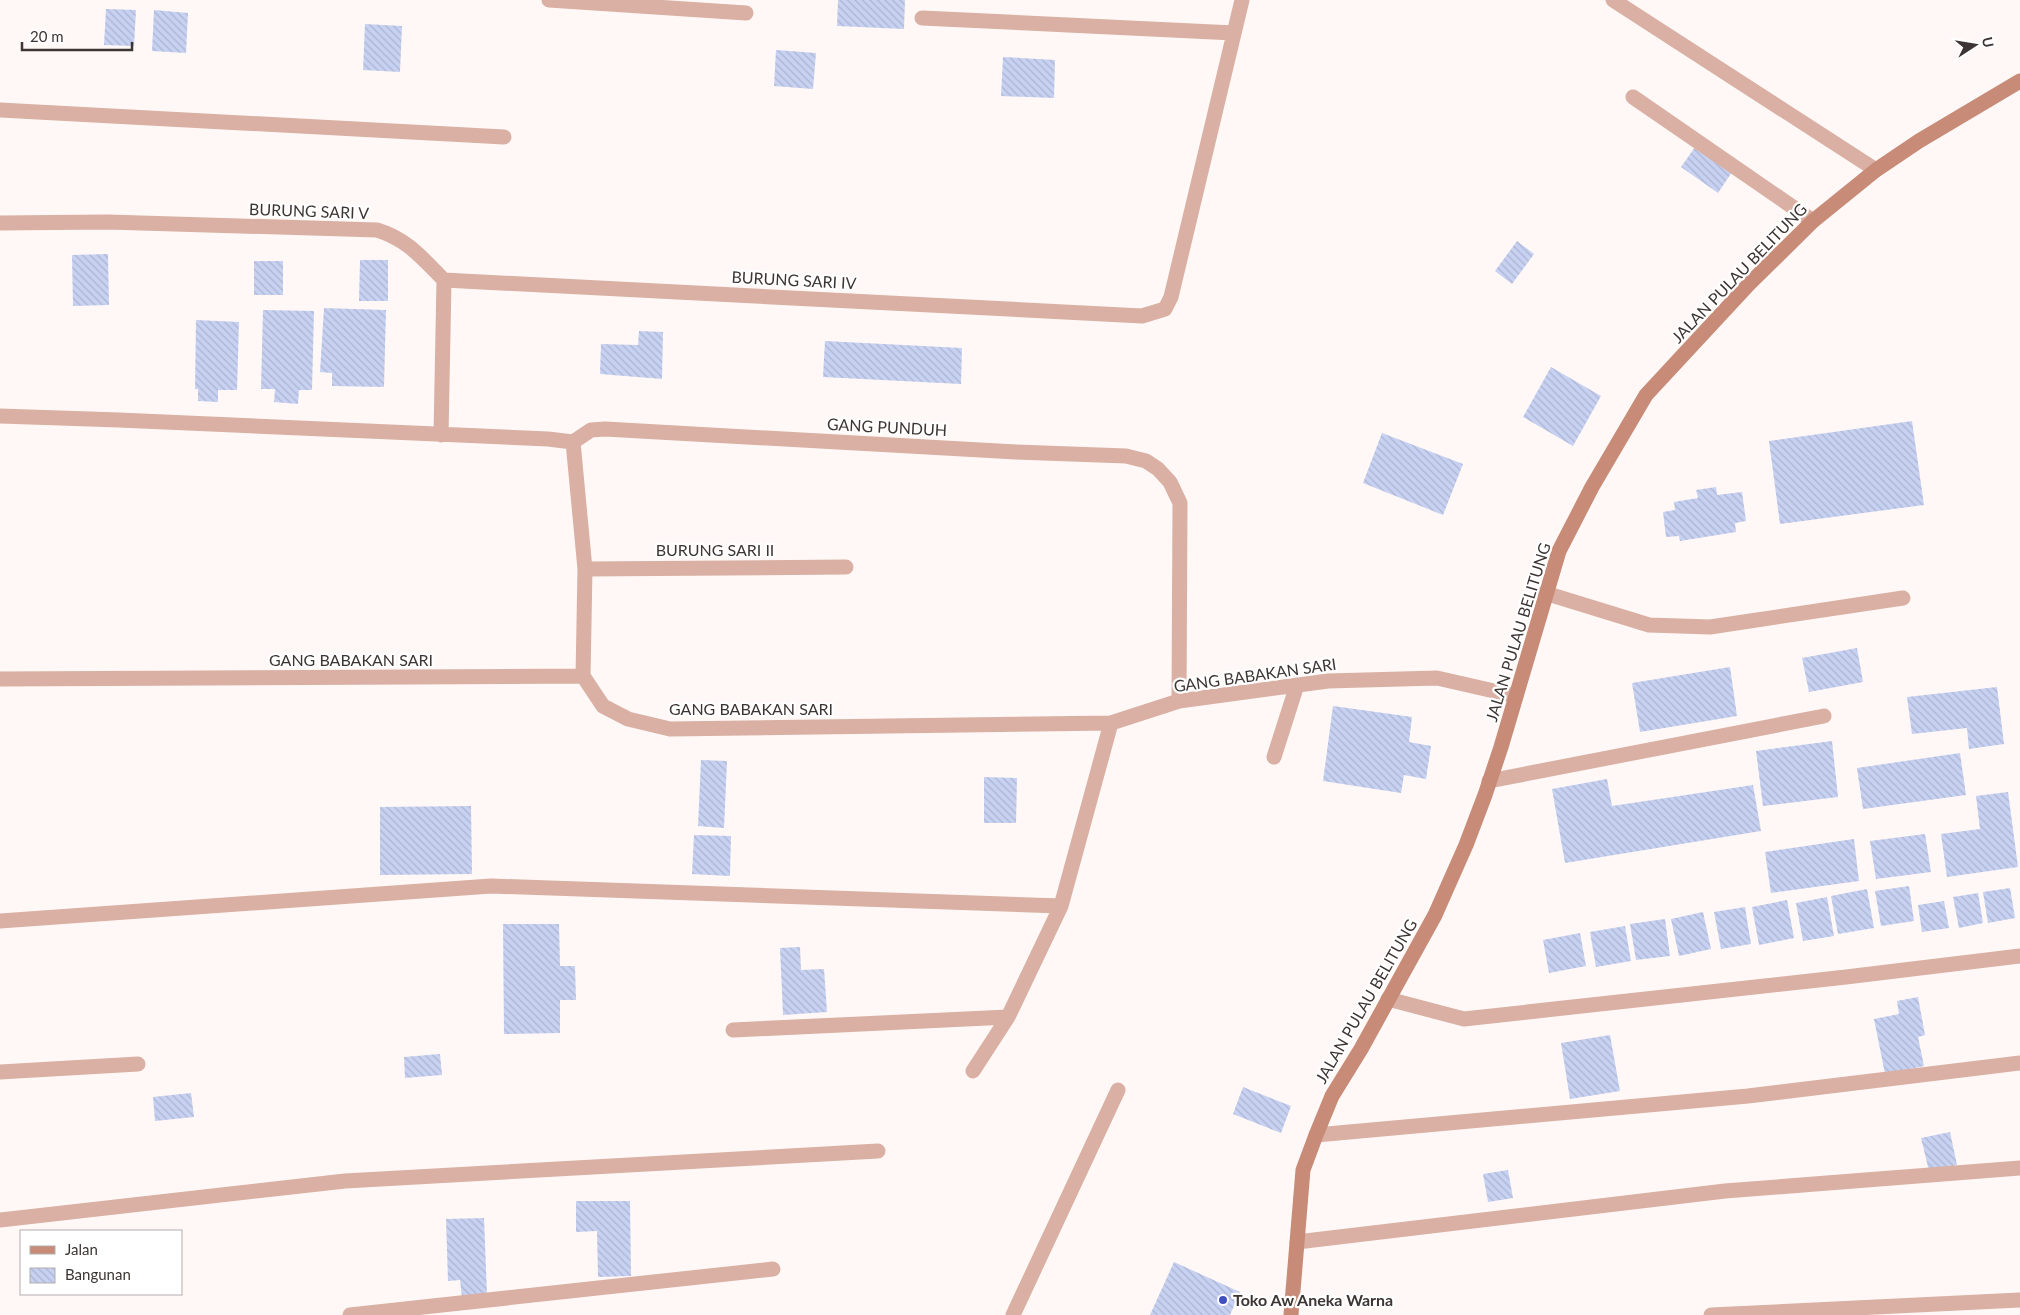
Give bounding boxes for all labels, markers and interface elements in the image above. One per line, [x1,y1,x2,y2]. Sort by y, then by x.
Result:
scale bar [22,20,132,52]
north arrow [1950,20,2000,70]
text: 20 m [30,27,64,45]
text: U [1979,35,1998,49]
street label: BURUNG SARI V [249,199,369,222]
street label: JALAN PULAU BELITUNG [1667,199,1810,346]
street label: BURUNG SARI IV [731,267,857,292]
street label: GANG PUNDUH [827,414,948,439]
street label: BURUNG SARI II [656,540,774,559]
street label: JALAN PULAU BELITUNG [1481,540,1554,724]
street label: GANG BABAKAN SARI [269,650,433,669]
street label: GANG BABAKAN SARI [1172,654,1337,695]
street label: GANG BABAKAN SARI [669,699,833,718]
street label: JALAN PULAU BELITUNG [1311,915,1420,1086]
legend [20,1230,182,1295]
text: Jalan [65,1240,98,1258]
text: Bangunan [65,1265,131,1283]
place label: Toko Aw Aneka Warna [1233,1290,1393,1309]
marker: Toko Aw Aneka Warna [1217,1294,1229,1306]

